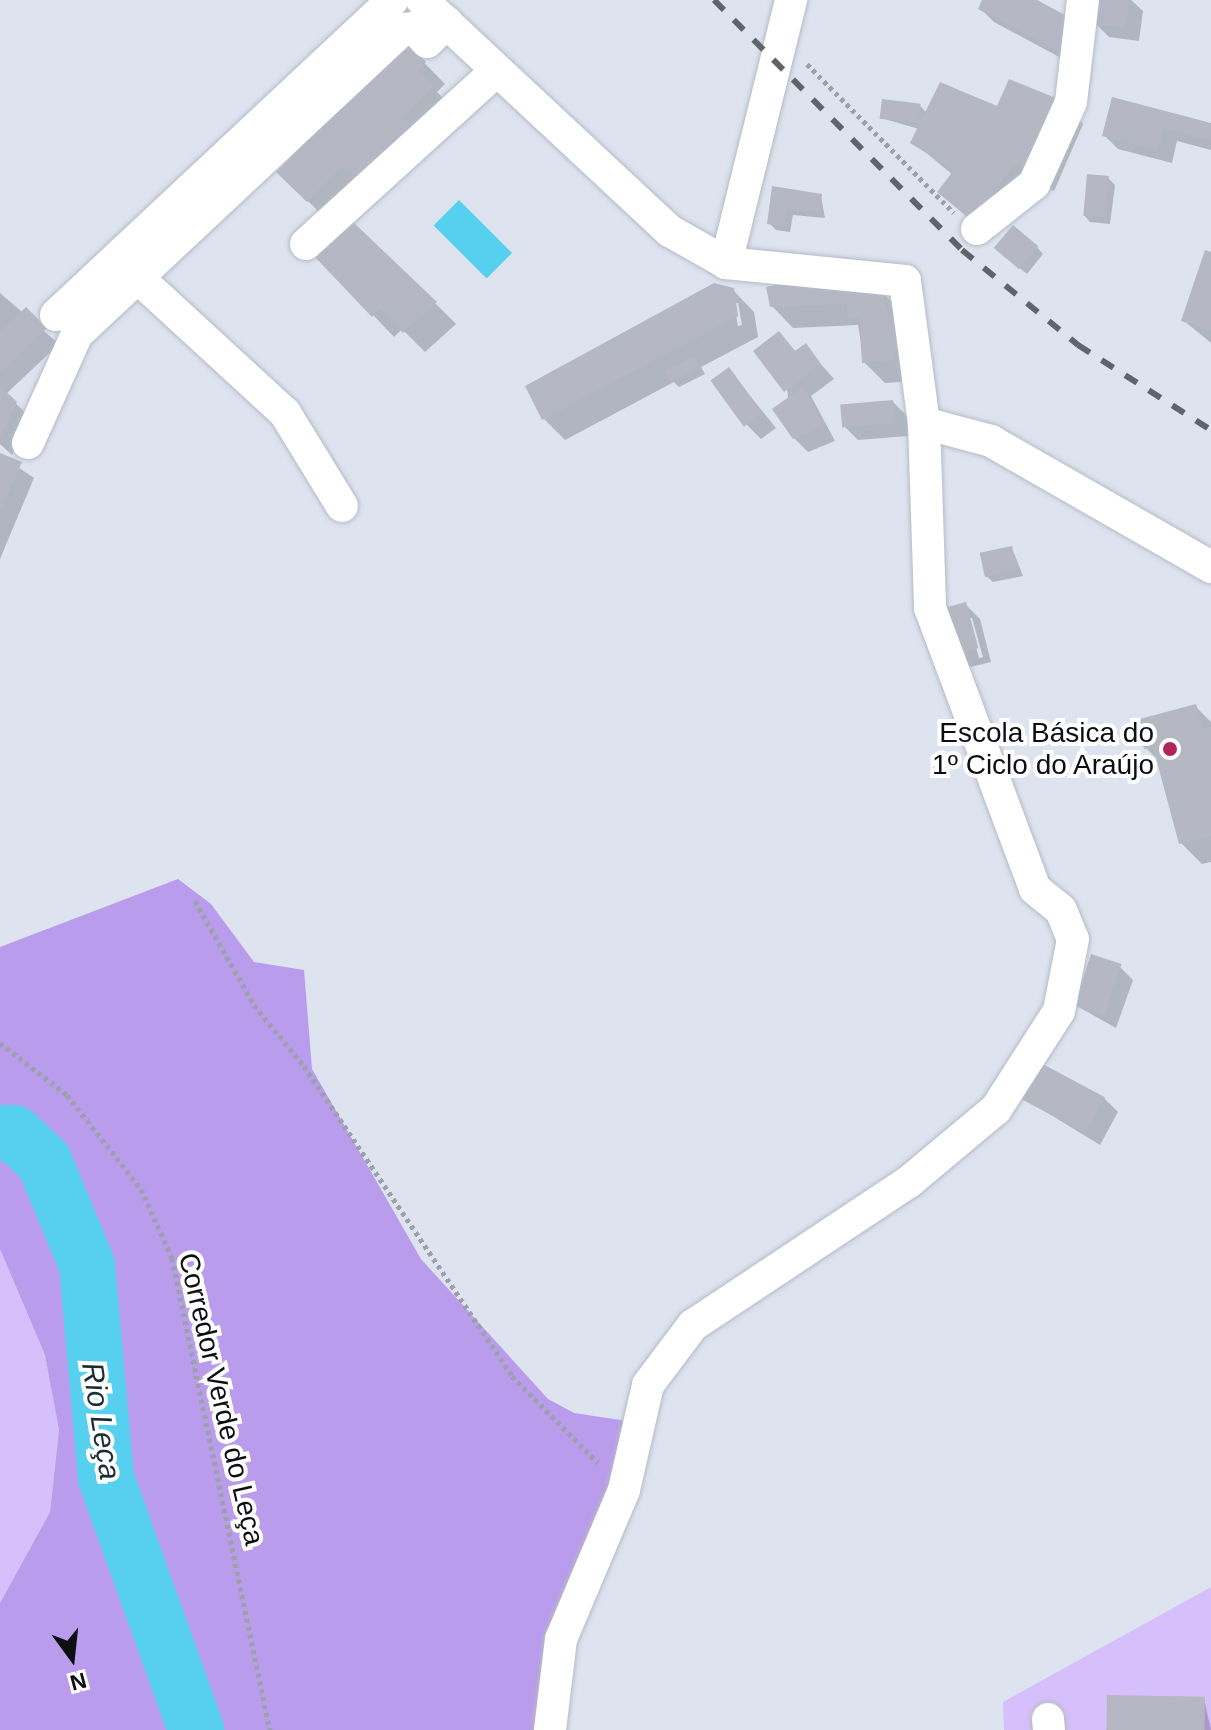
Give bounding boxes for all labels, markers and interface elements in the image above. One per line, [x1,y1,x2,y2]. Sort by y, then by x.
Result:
place label: Escola Básica do 1º Ciclo do Araújo [931,716,1154,782]
marker: Escola Básica do 1º Ciclo do Araújo [1161,740,1179,758]
street label: Corredor Verde do Leça [171,1250,271,1548]
water label: Rio Leça [74,1360,128,1482]
north arrow [32,1618,112,1698]
text: N [67,1668,89,1696]

